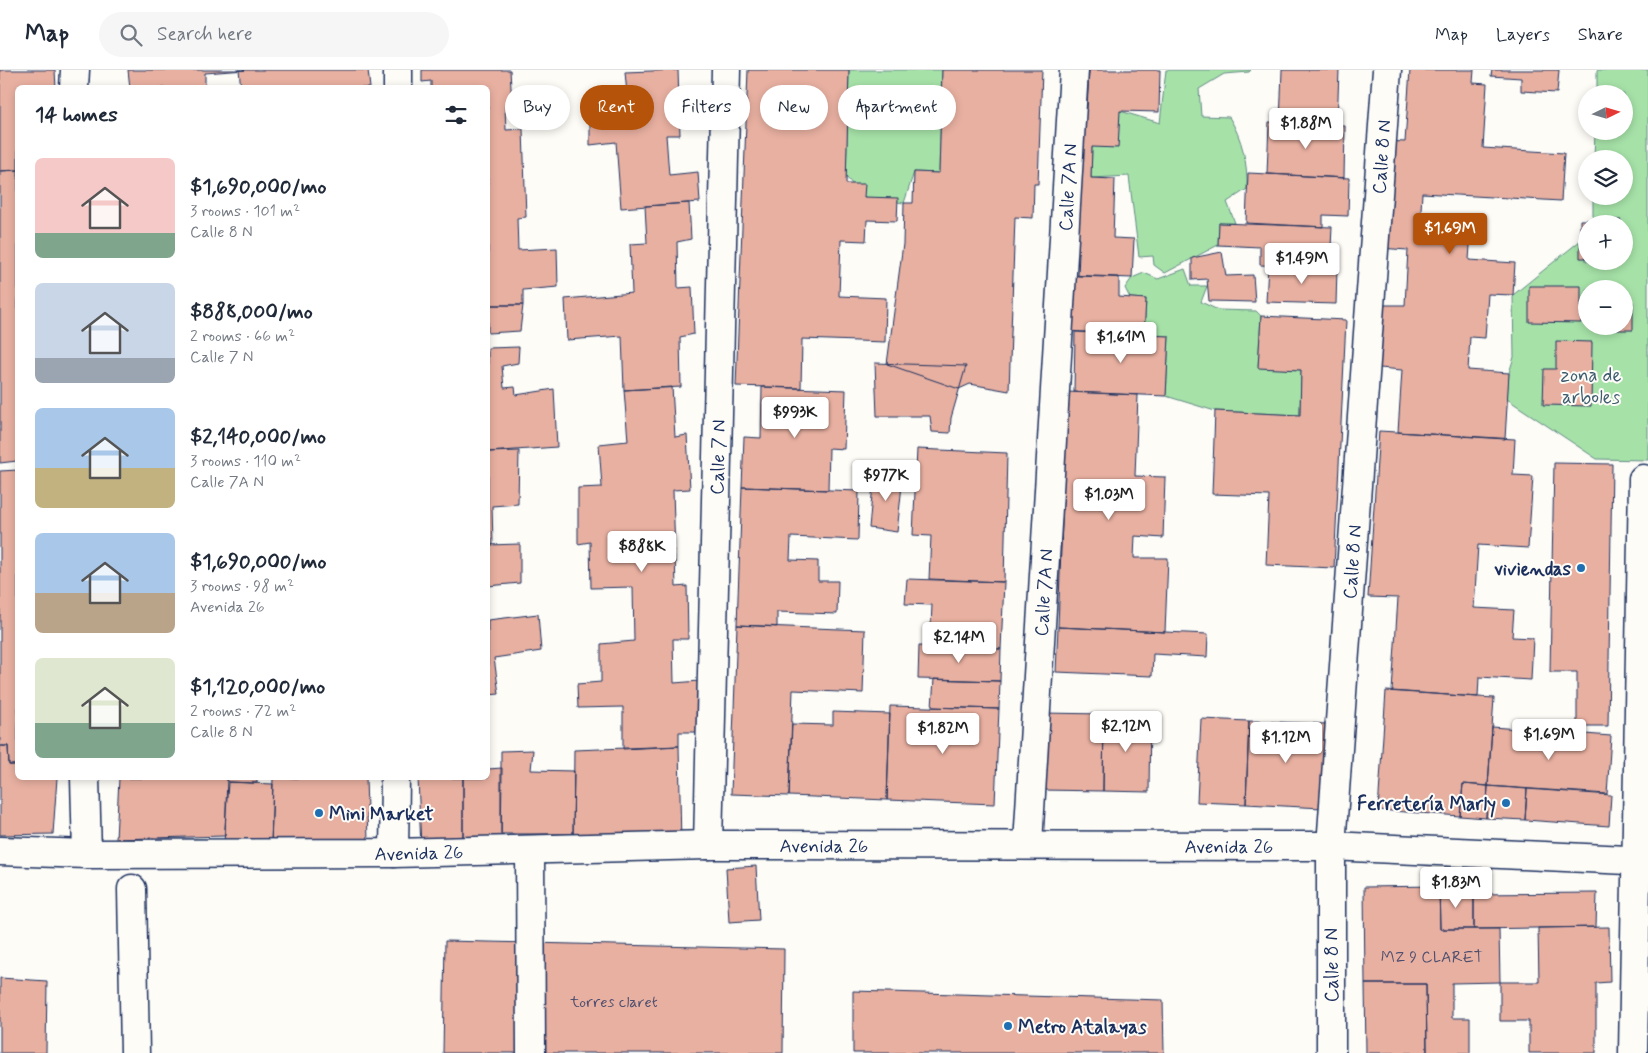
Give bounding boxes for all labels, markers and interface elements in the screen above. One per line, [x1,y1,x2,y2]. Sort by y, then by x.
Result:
search box [99,12,449,57]
text: Map [25,19,69,50]
icon: search [117,21,145,49]
text: Search here [157,22,253,47]
text: Map [1435,23,1468,47]
text: Layers [1496,23,1550,47]
text: Share [1578,23,1623,47]
chip: Buy [505,85,570,130]
chip: Rent [580,85,654,130]
chip: Filters [664,85,750,130]
chip: New [760,85,828,130]
chip: Apartment [838,85,956,130]
north arrow [1578,85,1632,140]
map controls [1578,85,1633,335]
text: 14 homes [35,101,118,129]
icon: filters [442,101,470,129]
pin: $1.88M [1265,108,1347,150]
text: $1.88M [1280,113,1332,134]
street label: Calle 8 N [1367,119,1397,195]
street label: Calle 7A N [1053,143,1084,232]
button: layers [1578,150,1633,205]
text: $1,690,000/mo [190,173,326,201]
icon: home [75,178,135,238]
text: 3 rooms · 101 m² [190,201,300,222]
pin: $1.69M [1409,212,1491,255]
button: + [1578,215,1633,270]
text: $1.69M [1424,218,1476,239]
text: Calle 8 N [190,222,253,243]
pin: $1.49M [1261,242,1343,285]
text: $1.49M [1276,248,1328,269]
button: − [1578,280,1633,335]
text: $888,000/mo [190,298,313,326]
icon: home [75,303,135,363]
pin: $1.61M [1080,322,1162,364]
text: 2 rooms · 66 m² [190,326,295,347]
text: $1.61M [1096,327,1146,348]
text: Calle 7 N [190,347,253,368]
park label: zona de arboles [1561,363,1622,410]
pin: $993K [760,396,830,439]
text: $993K [773,402,817,423]
street label: Calle 7 N [705,419,732,495]
text: $2,140,000/mo [190,423,326,451]
icon: home [75,428,135,488]
text: 3 rooms · 110 m² [190,451,301,472]
pin: $977K [851,460,921,502]
text: $977K [863,465,909,486]
text: Calle 7A N [190,472,264,493]
pin: $1.03M [1068,478,1150,521]
text: $1.03M [1084,484,1134,505]
street label: Calle 8 N [1338,524,1368,600]
pin: $888K [607,530,677,573]
text: $888K [618,536,666,557]
text: $1,690,000/mo [190,548,326,576]
street label: Calle 7A N [1029,548,1060,637]
icon: home [75,553,135,613]
place label: viviendas [1494,557,1572,582]
marker: viviendas [1575,562,1587,574]
text: 3 rooms · 98 m² [190,576,294,597]
text: Avenida 26 [190,597,265,618]
pin: $2.14M [918,622,1000,664]
text: $2.14M [933,627,985,648]
text: $1,120,000/mo [190,673,325,701]
icon: home [75,678,135,738]
text: 2 rooms · 72 m² [190,701,296,722]
pin: $2.12M [1085,710,1167,753]
pin: $1.82M [902,712,984,755]
text: $2.12M [1101,716,1151,737]
text: $1.82M [917,718,969,739]
pin: $1.69M [1508,718,1590,761]
text: Calle 8 N [190,722,253,743]
pin: $1.12M [1245,722,1327,764]
text: $1.69M [1523,724,1575,745]
text: $1.12M [1261,727,1311,748]
place label: Ferretería Marly [1357,792,1496,818]
marker: Ferretería Marly [1500,797,1512,809]
place label: Mini Market [329,802,433,827]
marker: Mini Market [313,807,325,819]
street label: Avenida 26 [779,834,868,859]
street label: Avenida 26 [1184,835,1273,860]
street label: Avenida 26 [375,840,464,867]
pin: $1.83M [1415,866,1497,909]
text: $1.83M [1431,872,1481,893]
street label: Calle 8 N [1320,928,1345,1002]
house number: MZ 9 CLARET [1381,947,1483,968]
house number: torres claret [569,992,658,1013]
place label: Metro Atalayas [1018,1015,1147,1040]
marker: Metro Atalayas [1002,1020,1014,1032]

